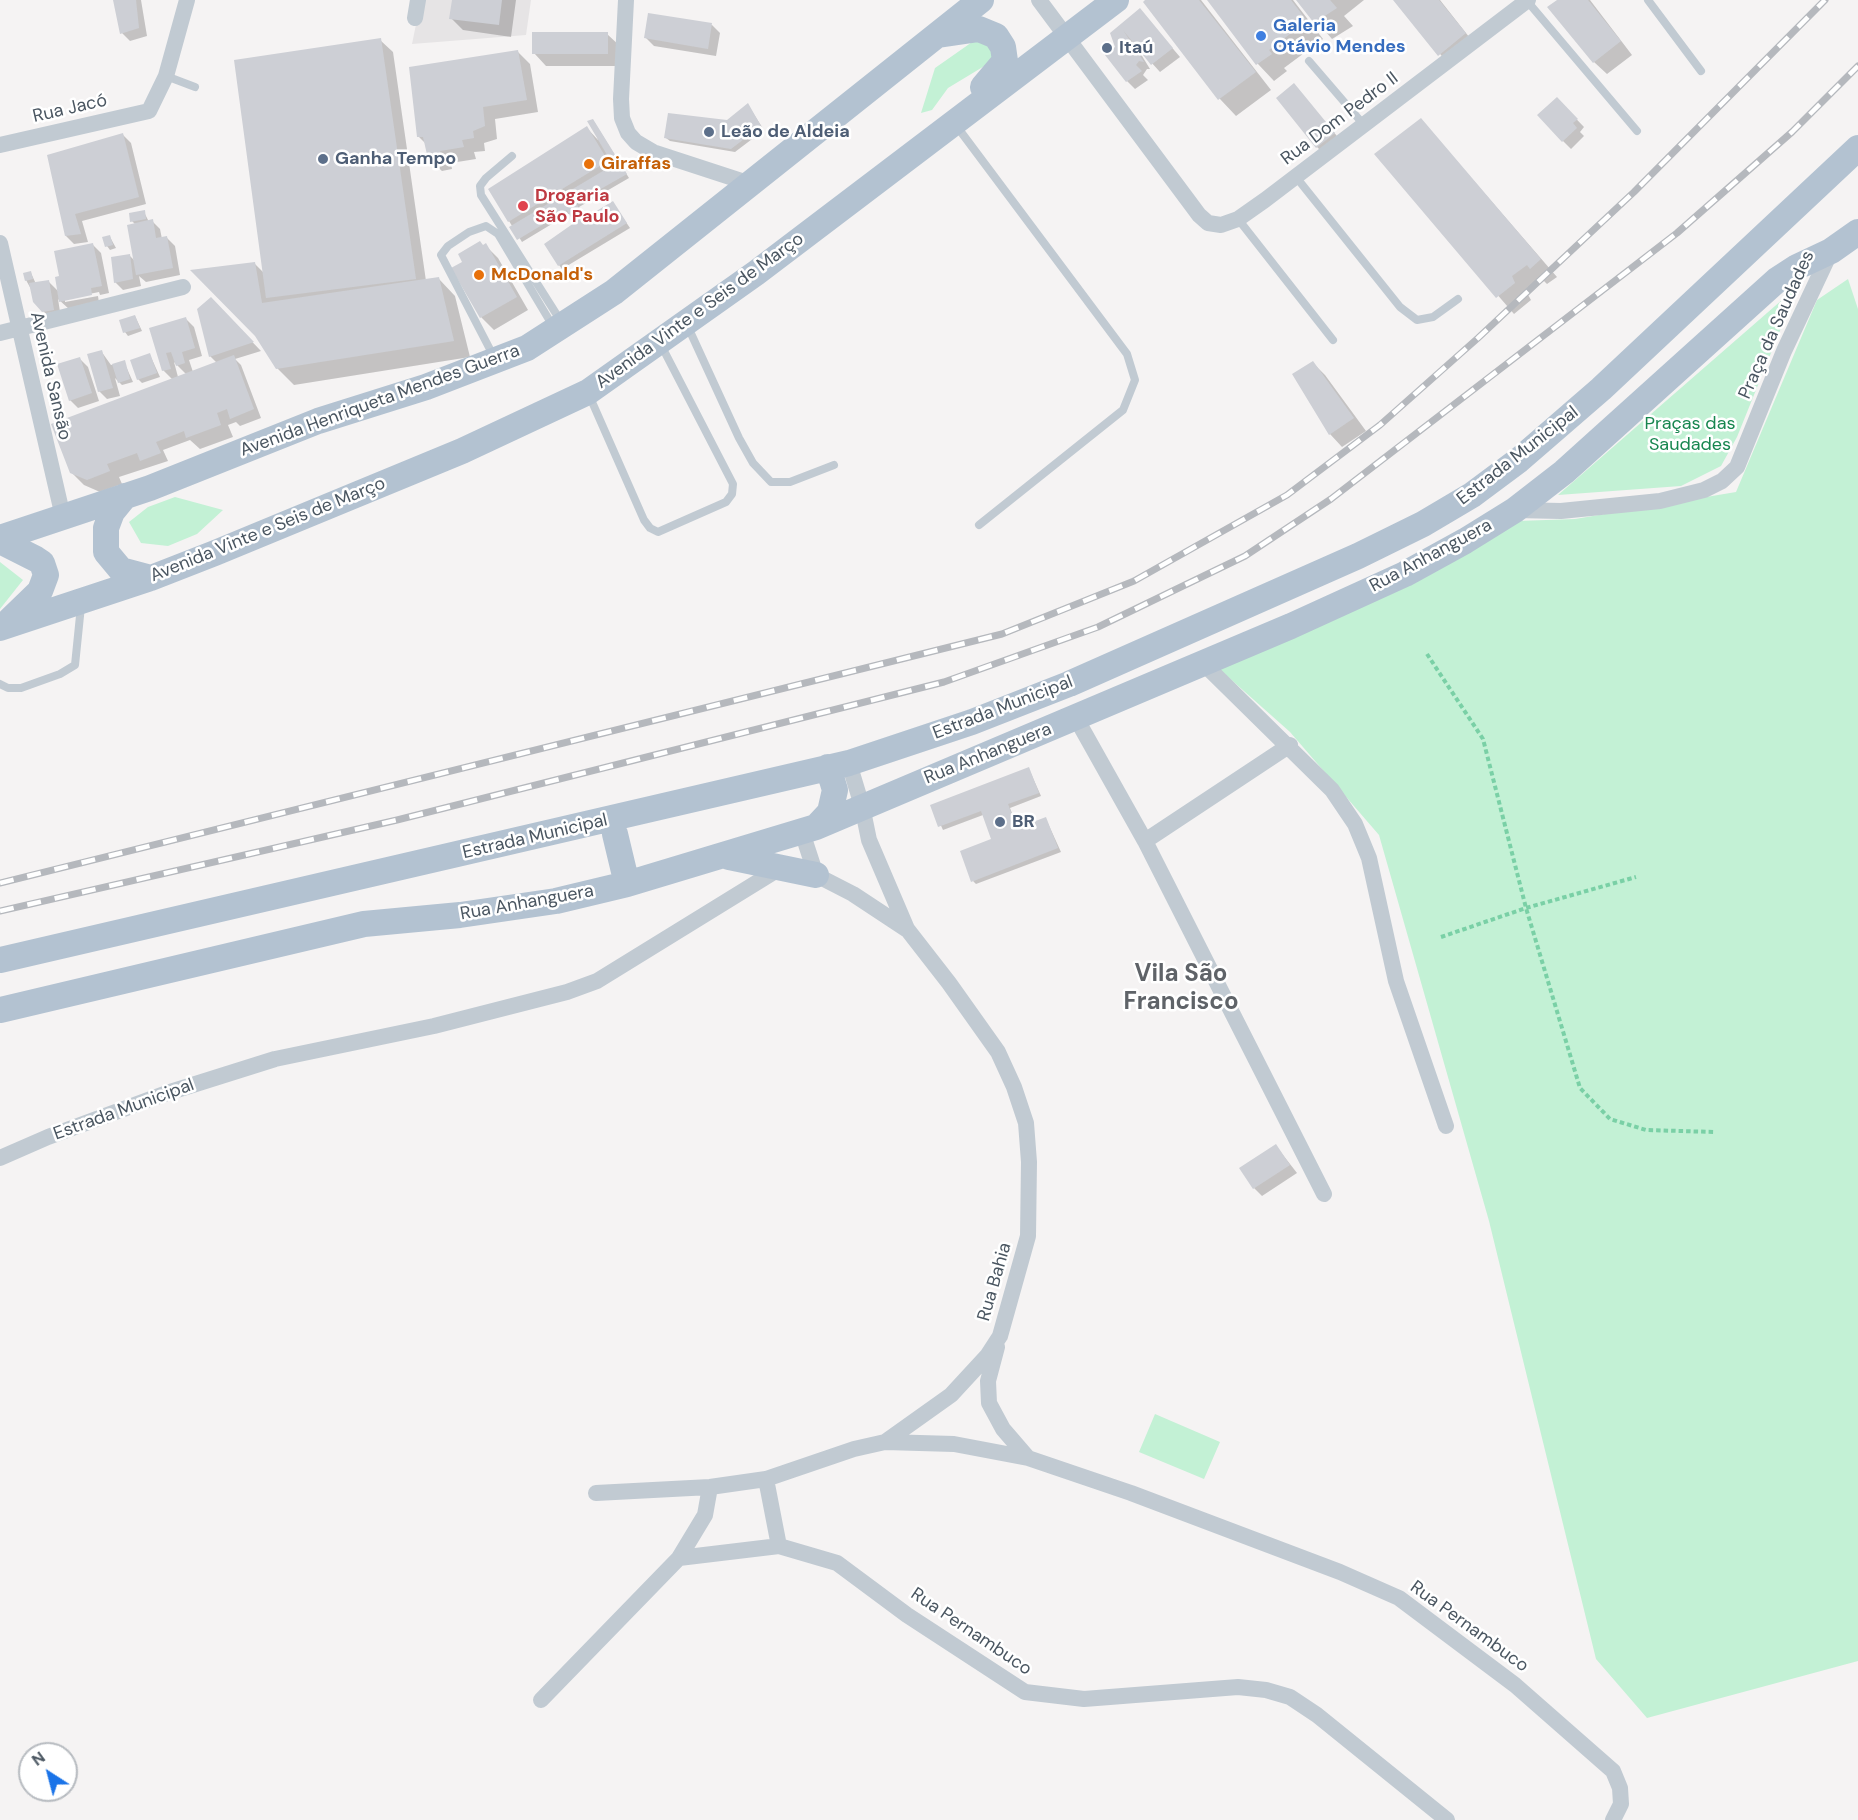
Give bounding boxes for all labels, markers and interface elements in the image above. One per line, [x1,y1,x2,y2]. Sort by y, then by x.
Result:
place label: Galeria Otávio Mendes [1273,15,1406,57]
marker: Galeria Otávio Mendes [1254,29,1268,43]
place label: Itaú [1119,37,1153,59]
marker: Itaú [1100,41,1114,55]
street label: Rua Dom Pedro II [1277,68,1403,170]
street label: Rua Jacó [31,90,109,128]
place label: Leão de Aldeia [721,121,850,143]
marker: Leão de Aldeia [702,125,716,139]
place label: Ganha Tempo [335,148,456,170]
marker: Ganha Tempo [316,152,330,166]
place label: Giraffas [601,153,671,175]
marker: Giraffas [582,157,596,171]
place label: Drogaria São Paulo [535,185,620,228]
marker: Drogaria São Paulo [516,199,530,213]
street label: Avenida Vinte e Seis de Março [592,228,808,394]
street label: Praça da Saudades [1735,248,1819,402]
place label: McDonald's [491,264,593,286]
marker: McDonald's [472,268,486,282]
street label: Avenida Sansão [25,310,75,442]
street label: Avenida Henriqueta Mendes Guerra [237,340,523,462]
street label: Estrada Municipal [1453,402,1583,510]
park label: Praças das Saudades [1645,413,1735,456]
street label: Avenida Vinte e Seis de Março [147,473,389,587]
street label: Rua Anhanguera [1366,515,1496,597]
street label: Estrada Municipal [930,671,1076,745]
street label: Rua Anhanguera [921,719,1055,789]
street label: Estrada Municipal [460,810,610,864]
place label: BR [1012,811,1035,833]
marker: BR [993,815,1007,829]
street label: Rua Anhanguera [458,881,596,925]
district label: Vila São Francisco [1123,961,1239,1017]
street label: Estrada Municipal [51,1075,197,1145]
street label: Rua Bahia [973,1240,1017,1324]
street label: Rua Pernambuco [1406,1577,1532,1677]
street label: Rua Pernambuco [906,1584,1036,1680]
north arrow [18,1742,78,1802]
text: N [27,1747,49,1771]

